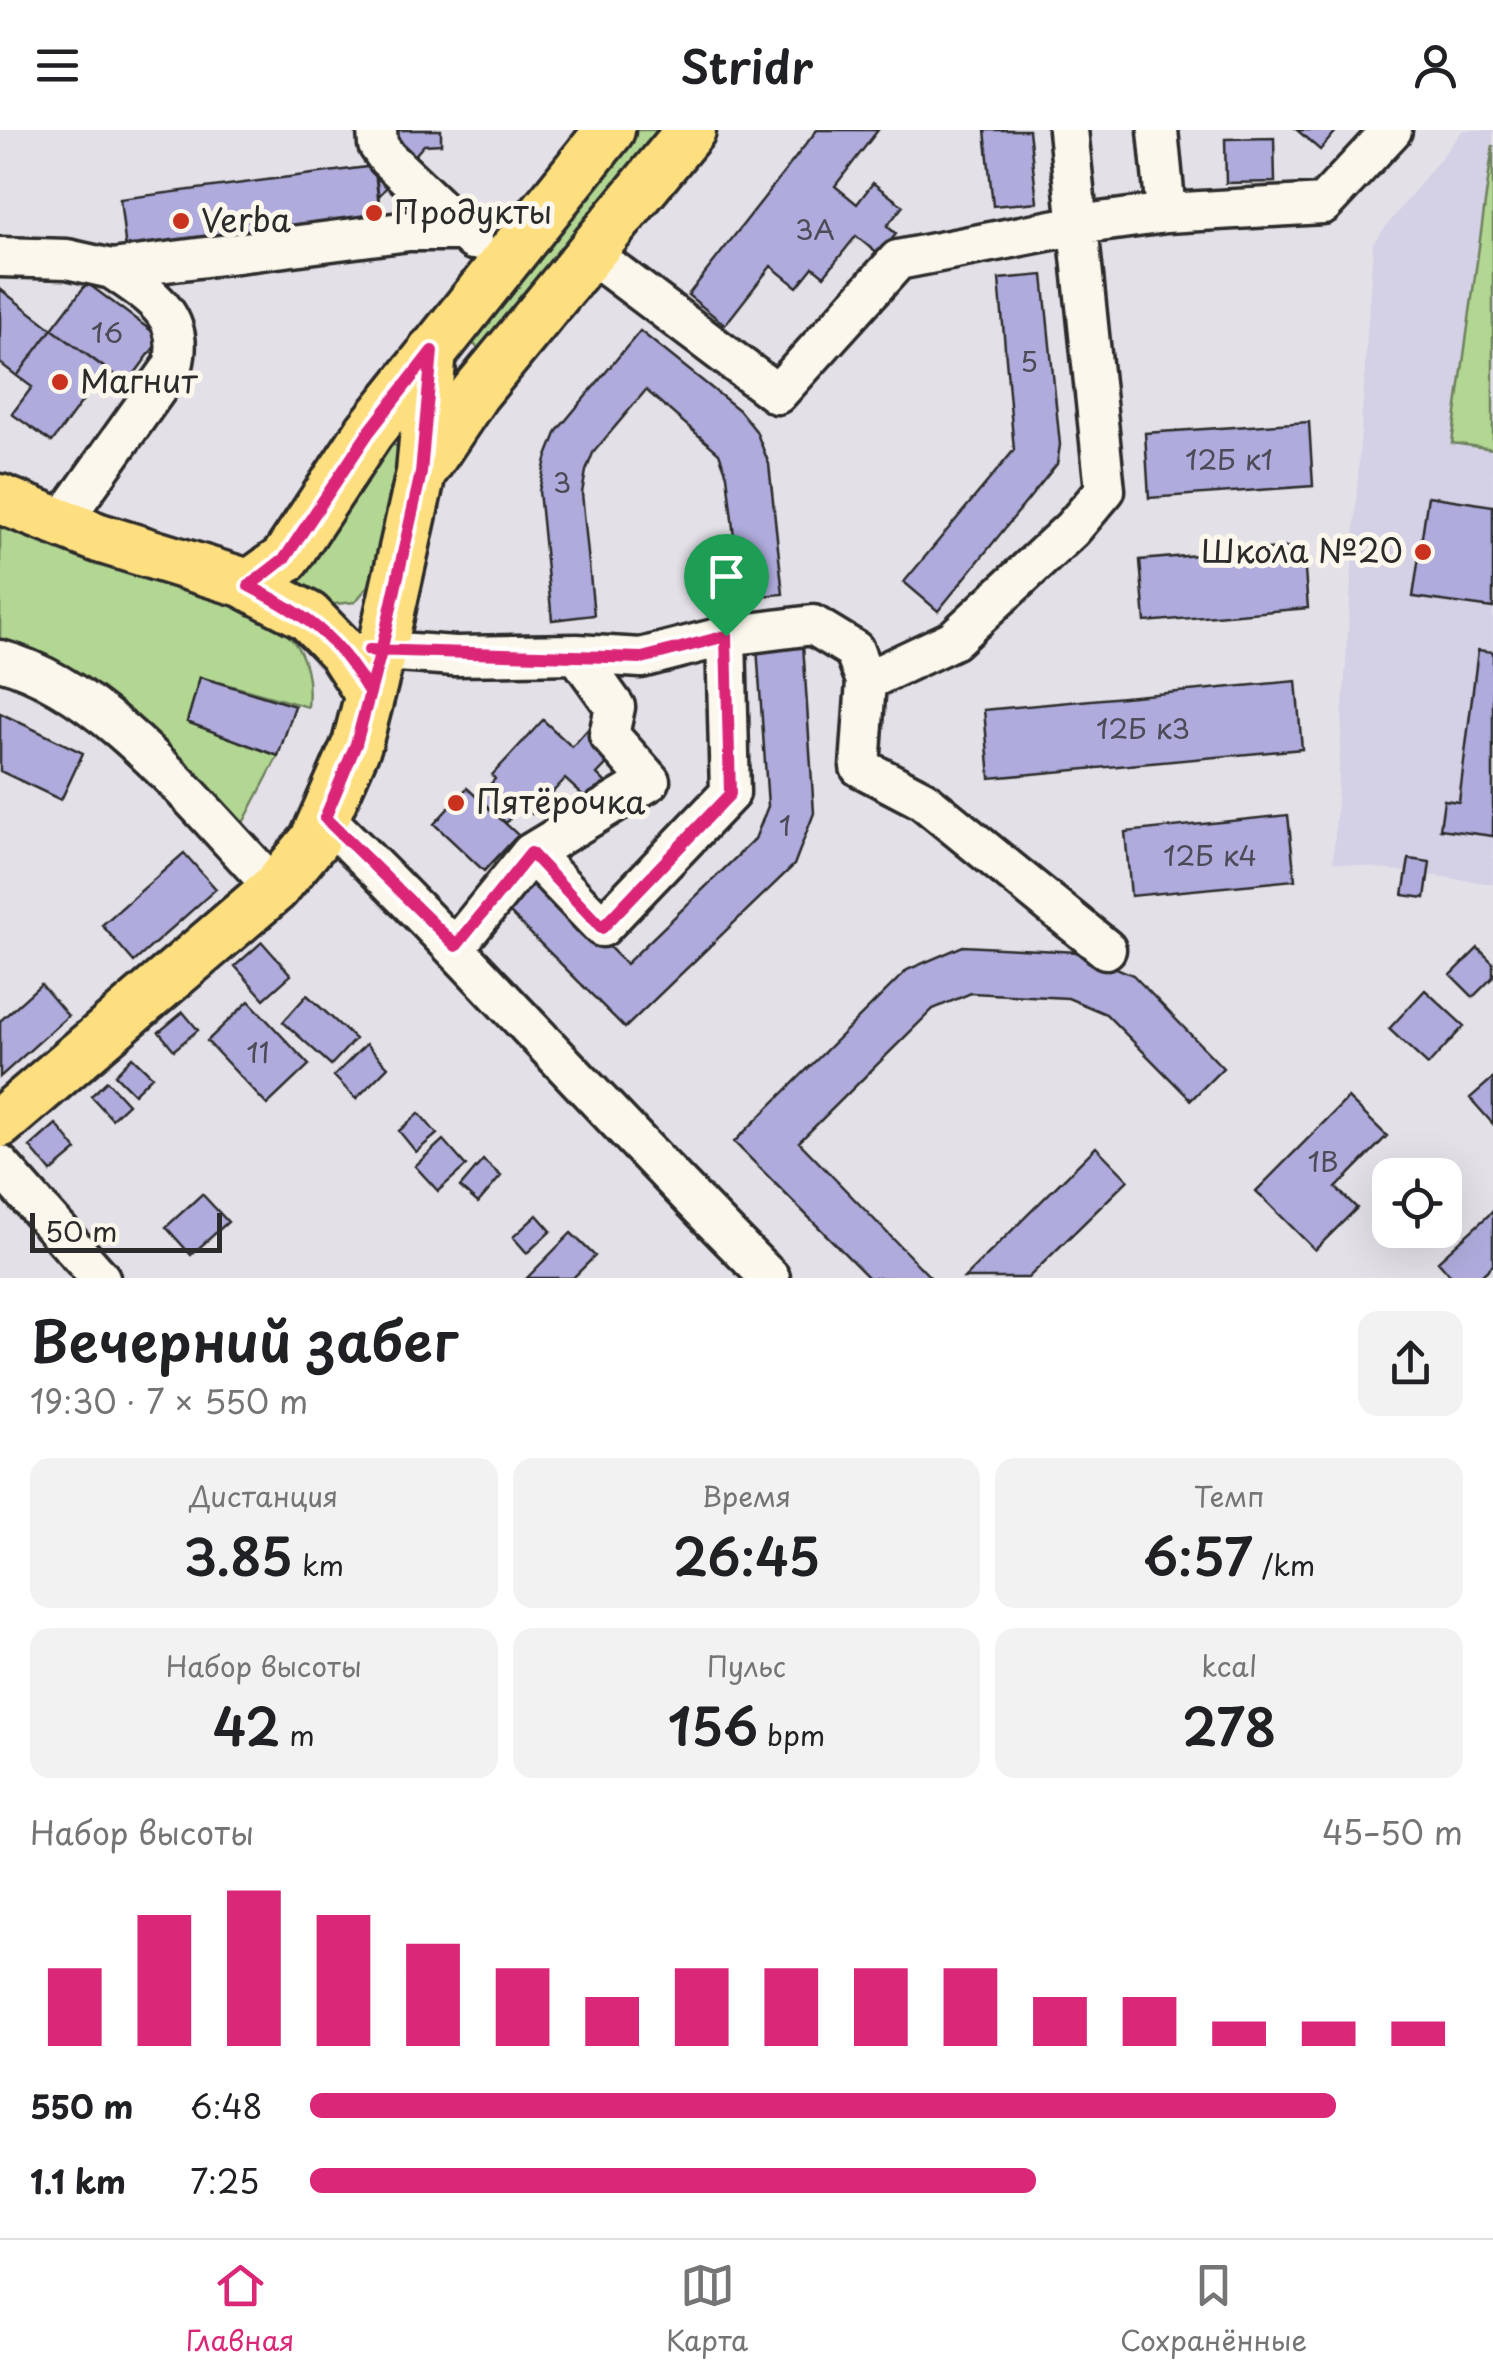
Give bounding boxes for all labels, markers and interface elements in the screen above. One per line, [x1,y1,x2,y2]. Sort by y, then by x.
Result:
text: Stridr [680,31,813,99]
icon: menu [30,38,85,93]
icon: person [1408,38,1463,93]
place label: Продукты [394,187,552,235]
place label: Verba [201,195,291,243]
marker: Продукты [363,202,385,224]
house number: 3А [795,207,835,250]
marker: Verba [170,210,192,232]
house number: 16 [91,310,123,353]
house number: 5 [1020,339,1038,382]
place label: Магнит [80,356,198,404]
marker: Магнит [49,371,71,393]
house number: 12Б к1 [1185,437,1273,480]
house number: 3 [553,460,571,503]
place label: Школа №20 [1201,526,1403,574]
pin [684,534,769,637]
marker: Школа №20 [1412,541,1434,563]
icon: arrive [699,549,754,604]
house number: 12Б к3 [1096,706,1190,749]
place label: Пятёрочка [476,777,645,825]
marker: Пятёрочка [445,792,467,814]
house number: 1 [779,803,791,846]
house number: 12Б к4 [1163,833,1257,876]
house number: 11 [246,1030,270,1073]
house number: 1В [1307,1139,1339,1182]
map controls [1372,1158,1462,1248]
button: locate [1372,1158,1462,1248]
scale bar [30,1208,222,1252]
text: 50 m [45,1209,118,1252]
text: Вечерний забег [30,1298,458,1381]
button: share [1358,1311,1463,1416]
text: 19:30 · 7 × 550 m [30,1377,308,1425]
text: Дистанция [190,1474,338,1517]
text: Время [702,1474,791,1517]
text: Темп [1194,1474,1265,1517]
text: 3.85 [184,1517,293,1593]
text: 26:45 [673,1517,820,1593]
text: 6:57 [1143,1517,1253,1593]
text: km [293,1543,344,1586]
text: /km [1253,1543,1315,1586]
text: Набор высоты [166,1644,362,1687]
text: Пульс [707,1644,786,1687]
text: kcal [1201,1644,1257,1687]
text: 42 [213,1687,280,1763]
text: 156 [668,1687,758,1763]
text: 278 [1182,1687,1276,1763]
text: m [280,1713,315,1756]
text: bpm [758,1713,825,1756]
text: Набор высоты [30,1808,254,1856]
text: 45–50 m [1322,1808,1463,1856]
text: 550 m [30,2082,133,2130]
text: 6:48 [190,2082,262,2130]
text: 1.1 km [30,2157,126,2205]
text: 7:25 [190,2157,259,2205]
tab: Главная [186,2258,294,2361]
tab: Карта [666,2258,748,2361]
tab: Сохранённые [1120,2258,1307,2361]

